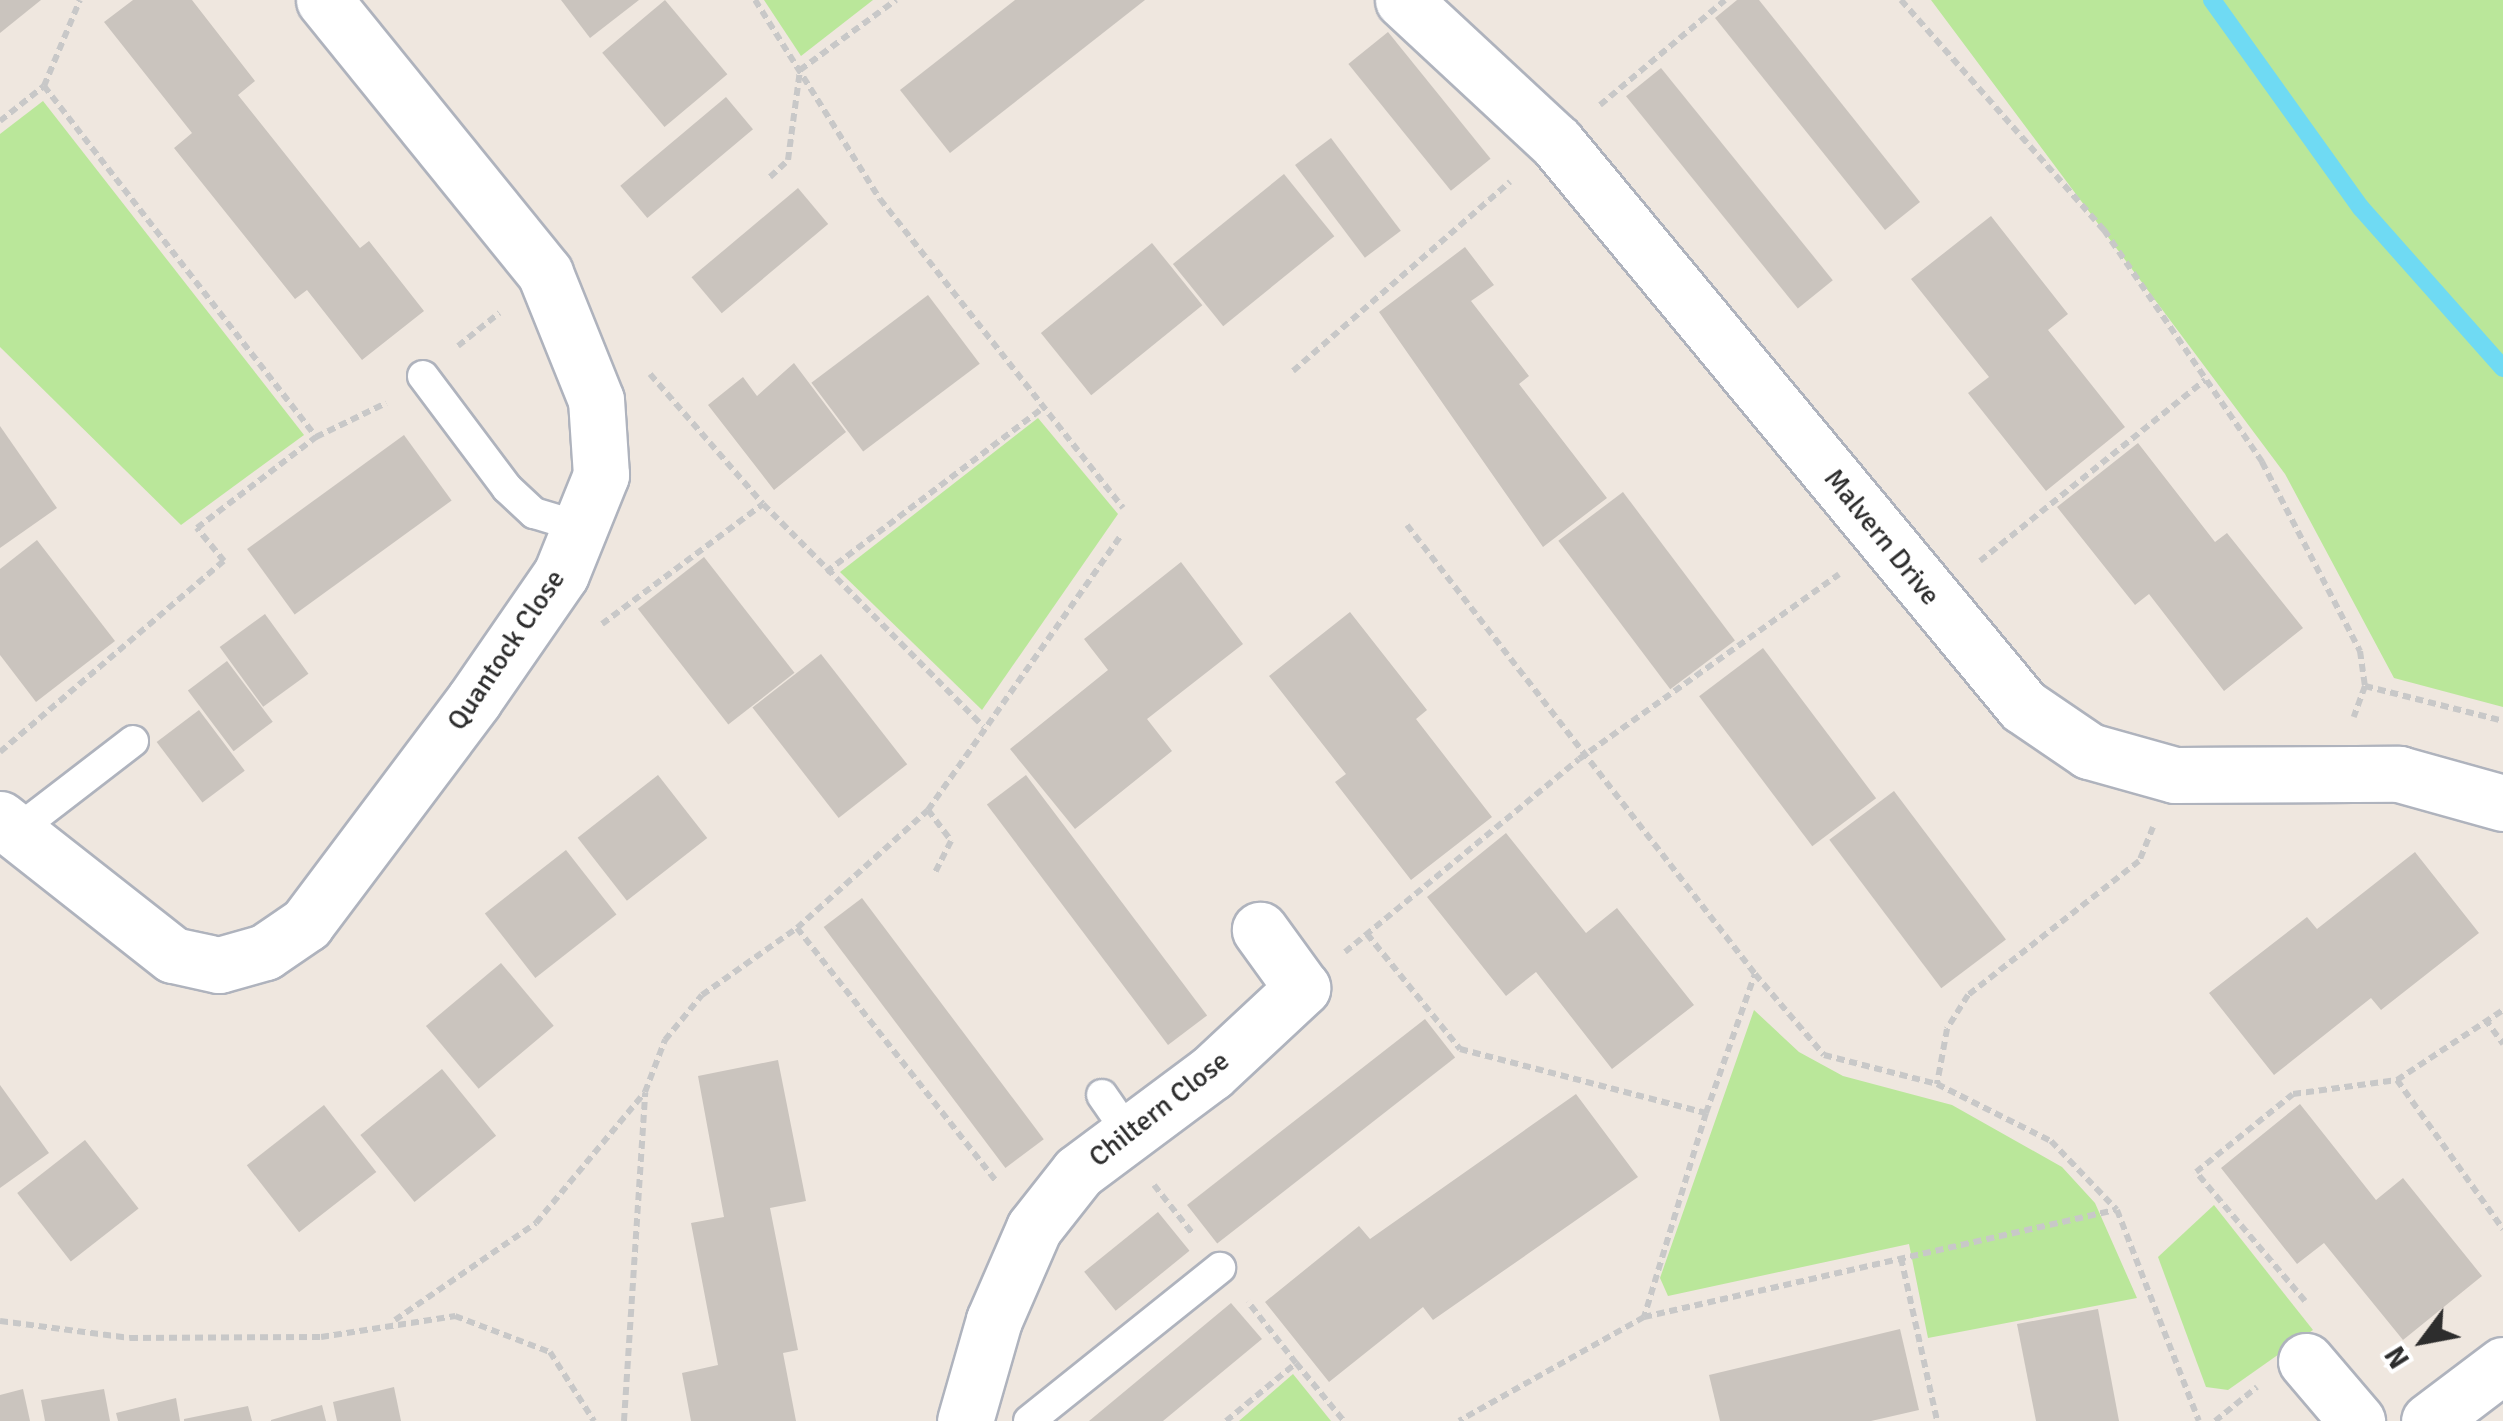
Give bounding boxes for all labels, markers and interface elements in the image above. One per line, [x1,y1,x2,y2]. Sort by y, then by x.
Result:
street label: Malvern Drive [1817,462,1947,612]
street label: Quantock Close [440,563,572,737]
street label: Chiltern Close [1082,1044,1236,1174]
north arrow [2373,1291,2473,1391]
text: N [2378,1340,2417,1374]

